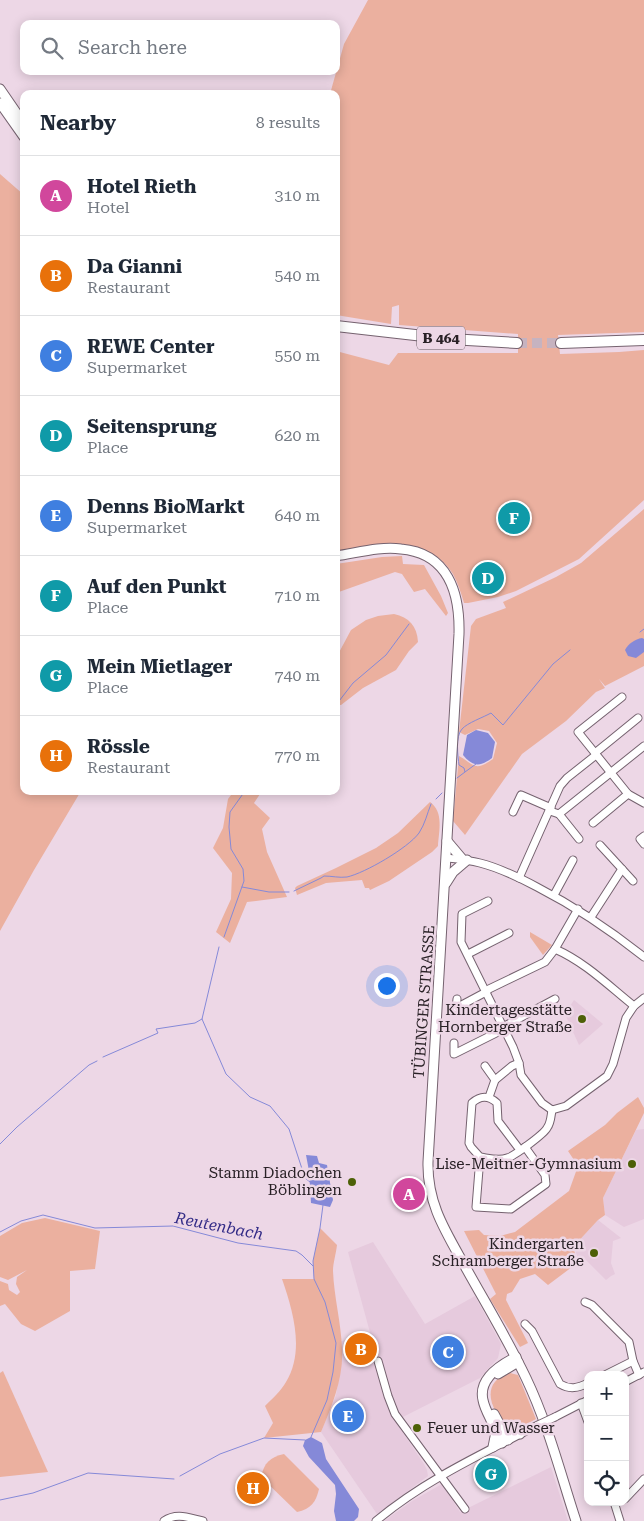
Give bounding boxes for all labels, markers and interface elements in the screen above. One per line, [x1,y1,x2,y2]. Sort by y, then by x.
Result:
search box [20,20,340,75]
icon: search [38,34,66,62]
text: Search here [78,36,187,59]
text: Nearby [40,111,116,135]
text: 8 results [256,113,320,132]
text: Hotel Rieth [87,175,196,198]
text: A [50,186,62,205]
text: 310 m [274,186,320,205]
text: Hotel [87,198,129,217]
text: Da Gianni [87,255,182,278]
text: B [50,266,62,285]
text: 540 m [274,266,320,285]
text: Restaurant [87,278,170,297]
road number: B 464 [417,326,465,349]
text: REWE Center [87,335,215,358]
text: C [50,346,62,365]
text: 550 m [274,346,320,365]
text: Supermarket [87,358,187,377]
text: Seitensprung [87,415,216,438]
text: D [50,426,62,445]
text: 620 m [274,426,320,445]
text: Place [87,438,128,457]
text: Denns BioMarkt [87,495,245,518]
pin: F [498,499,530,537]
text: E [51,506,61,525]
text: 640 m [274,506,320,525]
text: Supermarket [87,518,187,537]
pin: D [472,559,504,597]
text: Auf den Punkt [87,575,227,598]
text: F [51,586,61,605]
text: 710 m [274,586,320,605]
text: Place [87,598,128,617]
text: Mein Mietlager [87,655,232,678]
text: G [50,666,62,685]
text: 740 m [274,666,320,685]
text: Place [87,678,128,697]
text: Rössle [87,735,150,758]
text: H [49,746,63,765]
text: 770 m [274,746,320,765]
text: Restaurant [87,758,170,777]
street label: TÜBINGER STRASSE [410,925,438,1079]
your location [374,973,400,999]
place label: Kindertagesstätte Hornberger Straße [438,1001,572,1036]
marker: Kindertagesstätte Hornberger Straße [576,1013,588,1025]
place label: Lise-Meitner-Gymnasium [435,1155,622,1173]
marker: Lise-Meitner-Gymnasium [626,1158,638,1170]
place label: Stamm Diadochen Böblingen [209,1164,342,1199]
pin: A [393,1175,425,1213]
marker: Stamm Diadochen Böblingen [346,1176,358,1188]
water label: Reutenbach [172,1208,265,1244]
place label: Kindergarten Schramberger Straße [432,1235,584,1270]
marker: Kindergarten Schramberger Straße [588,1247,600,1259]
pin: B [345,1330,377,1368]
pin: C [432,1333,464,1371]
map controls [584,1371,629,1506]
button: + [584,1371,629,1416]
pin: E [332,1397,364,1435]
button: − [584,1416,629,1461]
place label: Feuer und Wasser [427,1419,555,1437]
marker: Feuer und Wasser [411,1422,423,1434]
pin: G [475,1455,507,1493]
button: locate [584,1461,629,1506]
pin: H [237,1469,269,1507]

